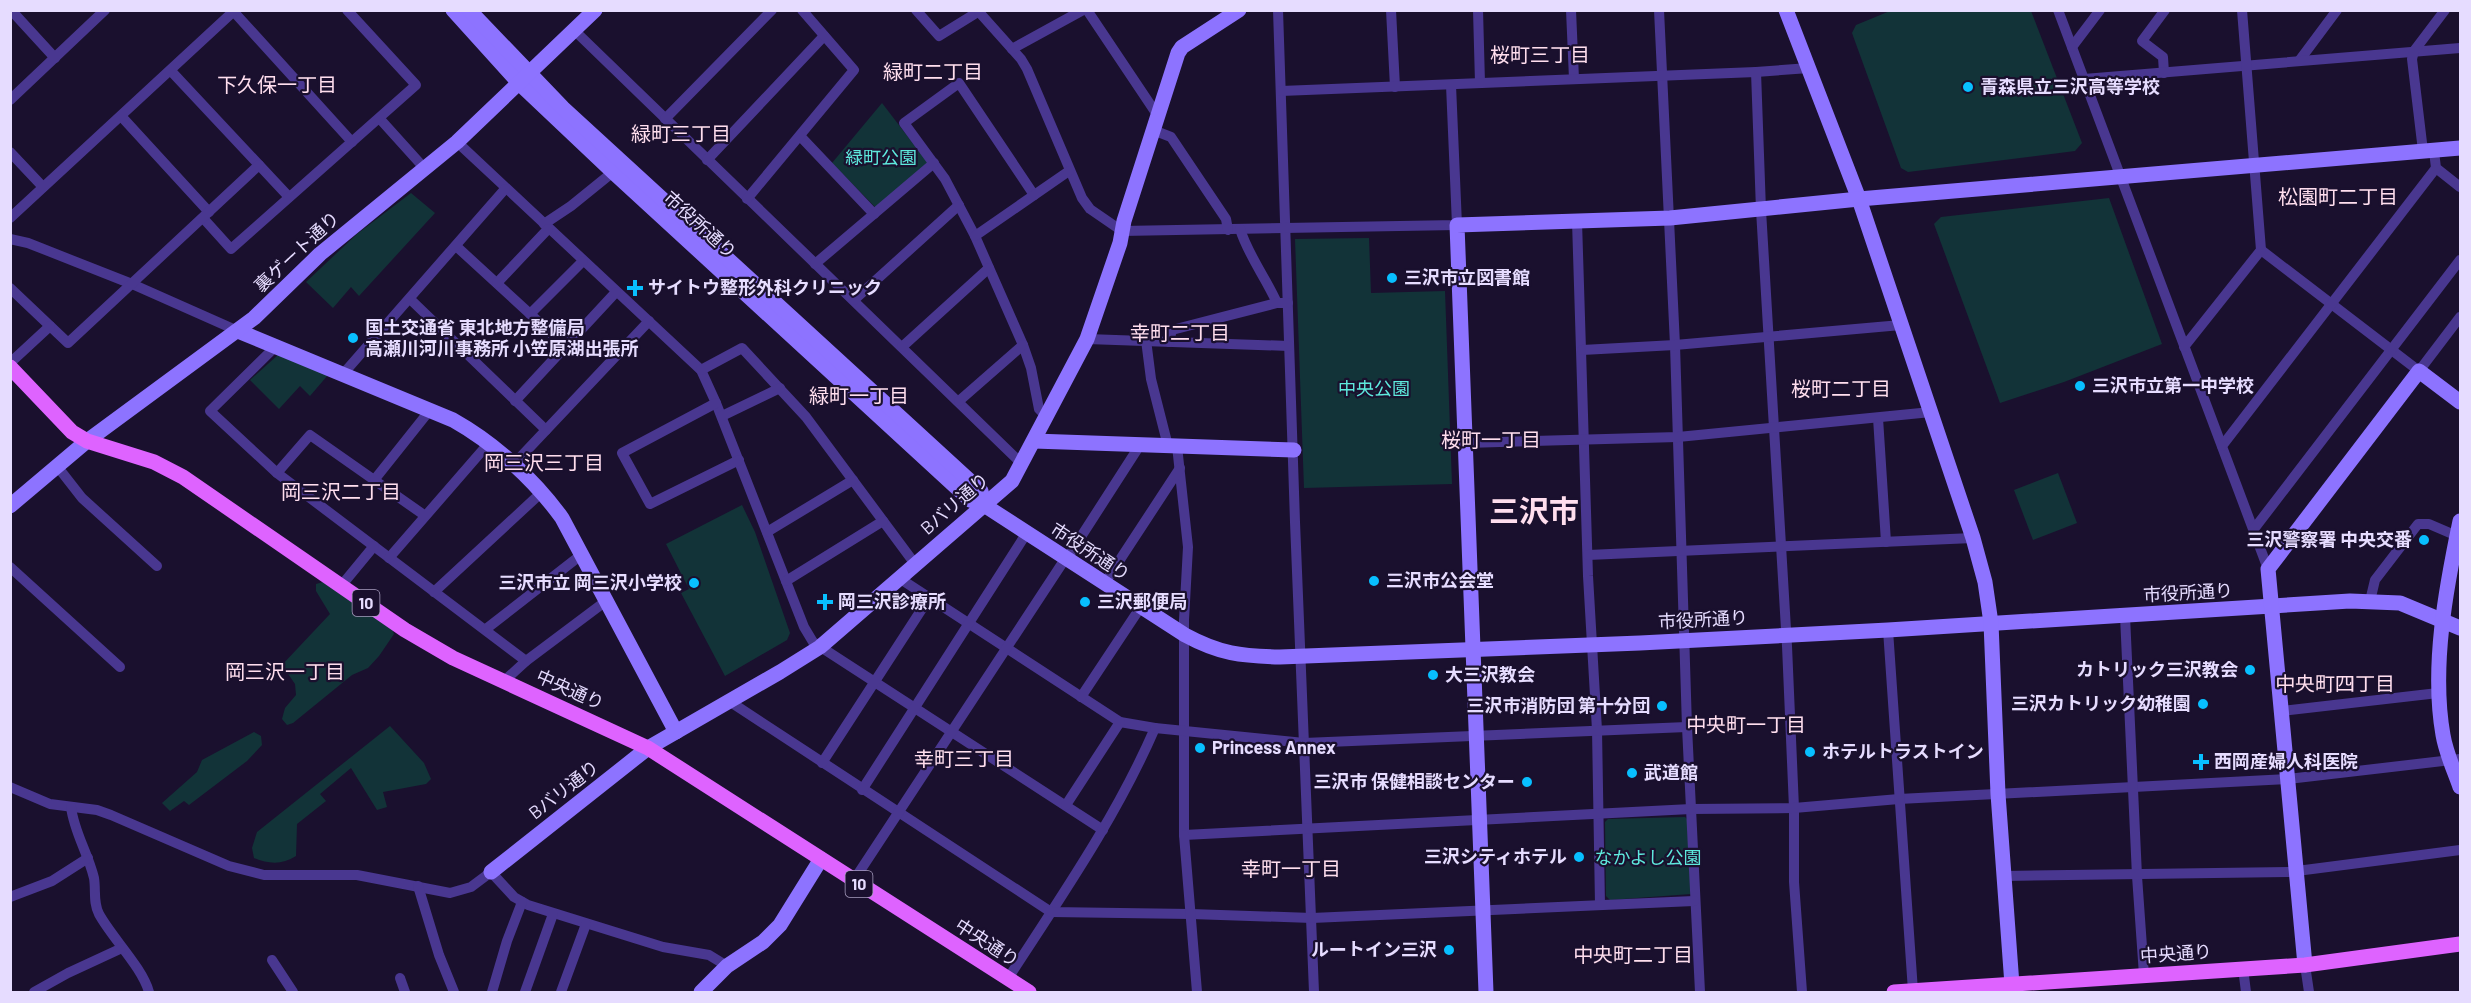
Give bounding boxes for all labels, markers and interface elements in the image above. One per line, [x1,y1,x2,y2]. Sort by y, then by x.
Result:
district label: 桜町三丁目 [1490,42,1590,66]
district label: 緑町二丁目 [883,59,983,83]
district label: 下久保一丁目 [217,72,337,96]
place label: 青森県立三沢高等学校 [1980,75,2160,97]
marker: 青森県立三沢高等学校 [1961,80,1975,94]
district label: 緑町三丁目 [631,121,731,145]
park label: 緑町公園 [845,146,917,168]
district label: 松園町二丁目 [2278,184,2398,208]
street label: 市役所通り [660,186,741,263]
street label: 裏ゲート通り [249,206,343,296]
place label: 三沢市立図書館 [1404,266,1530,288]
marker: 三沢市立図書館 [1385,271,1399,285]
place label: サイトウ整形外科クリニック [648,276,882,298]
marker: サイトウ整形外科クリニック [626,279,644,297]
place label: 国土交通省 東北地方整備局 高瀬川河川事務所 小笠原湖出張所 [365,316,639,359]
district label: 幸町二丁目 [1130,320,1230,344]
marker: 国土交通省 東北地方整備局 高瀬川河川事務所 小笠原湖出張所 [346,331,360,345]
place label: 三沢市立第一中学校 [2092,374,2254,396]
district label: 桜町二丁目 [1791,376,1891,400]
park label: 中央公園 [1338,377,1410,399]
marker: 三沢市立第一中学校 [2073,379,2087,393]
district label: 緑町一丁目 [809,383,909,407]
district label: 桜町一丁目 [1441,427,1541,451]
district label: 岡三沢三丁目 [484,450,604,474]
street label: Bバリ通り [916,468,993,539]
district label: 岡三沢二丁目 [281,479,401,503]
district label: 三沢市 [1489,492,1579,528]
street label: 市役所通り [1047,517,1134,585]
place label: 三沢警察署 中央交番 [2246,528,2412,550]
marker: 三沢警察署 中央交番 [2417,533,2431,547]
place label: 三沢市公会堂 [1386,569,1494,591]
place label: 三沢市立 岡三沢小学校 [498,571,682,593]
marker: 三沢市公会堂 [1367,574,1381,588]
marker: 三沢市立 岡三沢小学校 [687,576,701,590]
street label: 市役所通り [2142,579,2233,605]
road number: 10 [352,590,380,616]
place label: 岡三沢診療所 [838,590,946,612]
place label: 三沢郵便局 [1097,590,1187,612]
marker: 岡三沢診療所 [816,593,834,611]
marker: 三沢郵便局 [1078,595,1092,609]
street label: 市役所通り [1657,606,1748,632]
place label: カトリック三沢教会 [2076,658,2238,680]
district label: 岡三沢一丁目 [225,659,345,683]
place label: 大三沢教会 [1445,663,1535,685]
marker: カトリック三沢教会 [2243,663,2257,677]
street label: 中央通り [533,664,608,714]
marker: 大三沢教会 [1426,668,1440,682]
district label: 中央町四丁目 [2275,671,2395,695]
place label: 三沢カトリック幼稚園 [2011,692,2191,714]
place label: 三沢市消防団 第十分団 [1466,694,1650,716]
marker: 三沢カトリック幼稚園 [2196,697,2210,711]
marker: 三沢市消防団 第十分団 [1655,699,1669,713]
district label: 中央町一丁目 [1686,712,1806,736]
place label: Princess Annex [1212,736,1336,758]
place label: ホテルトラストイン [1822,740,1984,762]
marker: Princess Annex [1193,741,1207,755]
marker: ホテルトラストイン [1803,745,1817,759]
district label: 幸町三丁目 [914,746,1014,770]
place label: 西岡産婦人科医院 [2214,750,2358,772]
marker: 西岡産婦人科医院 [2192,753,2210,771]
street label: Bバリ通り [524,755,603,824]
place label: 武道館 [1644,761,1698,783]
marker: 武道館 [1625,766,1639,780]
place label: 三沢市 保健相談センター [1313,770,1515,792]
marker: 三沢市 保健相談センター [1520,775,1534,789]
place label: 三沢シティホテル [1424,845,1567,867]
park label: なかよし公園 [1594,846,1702,868]
marker: 三沢シティホテル [1572,850,1586,864]
district label: 幸町一丁目 [1241,856,1341,880]
road number: 10 [846,871,872,897]
street label: 中央通り [951,913,1024,971]
place label: ルートイン三沢 [1311,938,1437,960]
street label: 中央通り [2139,940,2213,966]
district label: 中央町二丁目 [1573,942,1693,966]
marker: ルートイン三沢 [1442,943,1456,957]

